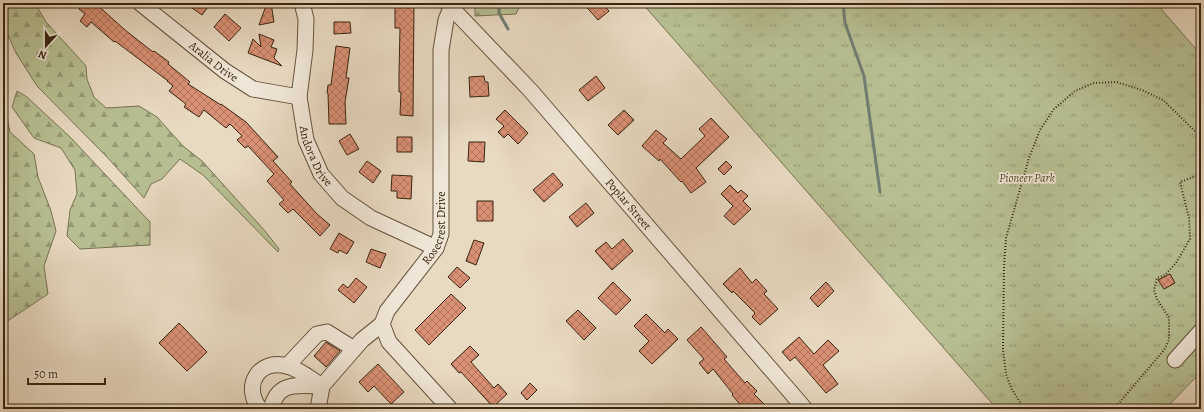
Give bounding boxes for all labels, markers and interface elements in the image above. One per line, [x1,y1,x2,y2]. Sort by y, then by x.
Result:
north arrow [26,26,66,66]
street label: Aralia Drive [185,37,241,85]
text: N [36,46,49,63]
street label: Andora Drive [296,124,336,190]
park label: Pioneer Park [999,170,1056,186]
street label: Poplar Street [602,175,655,233]
street label: Rosecrest Drive [418,191,449,268]
scale bar [28,360,105,386]
text: 50 m [34,366,58,382]

